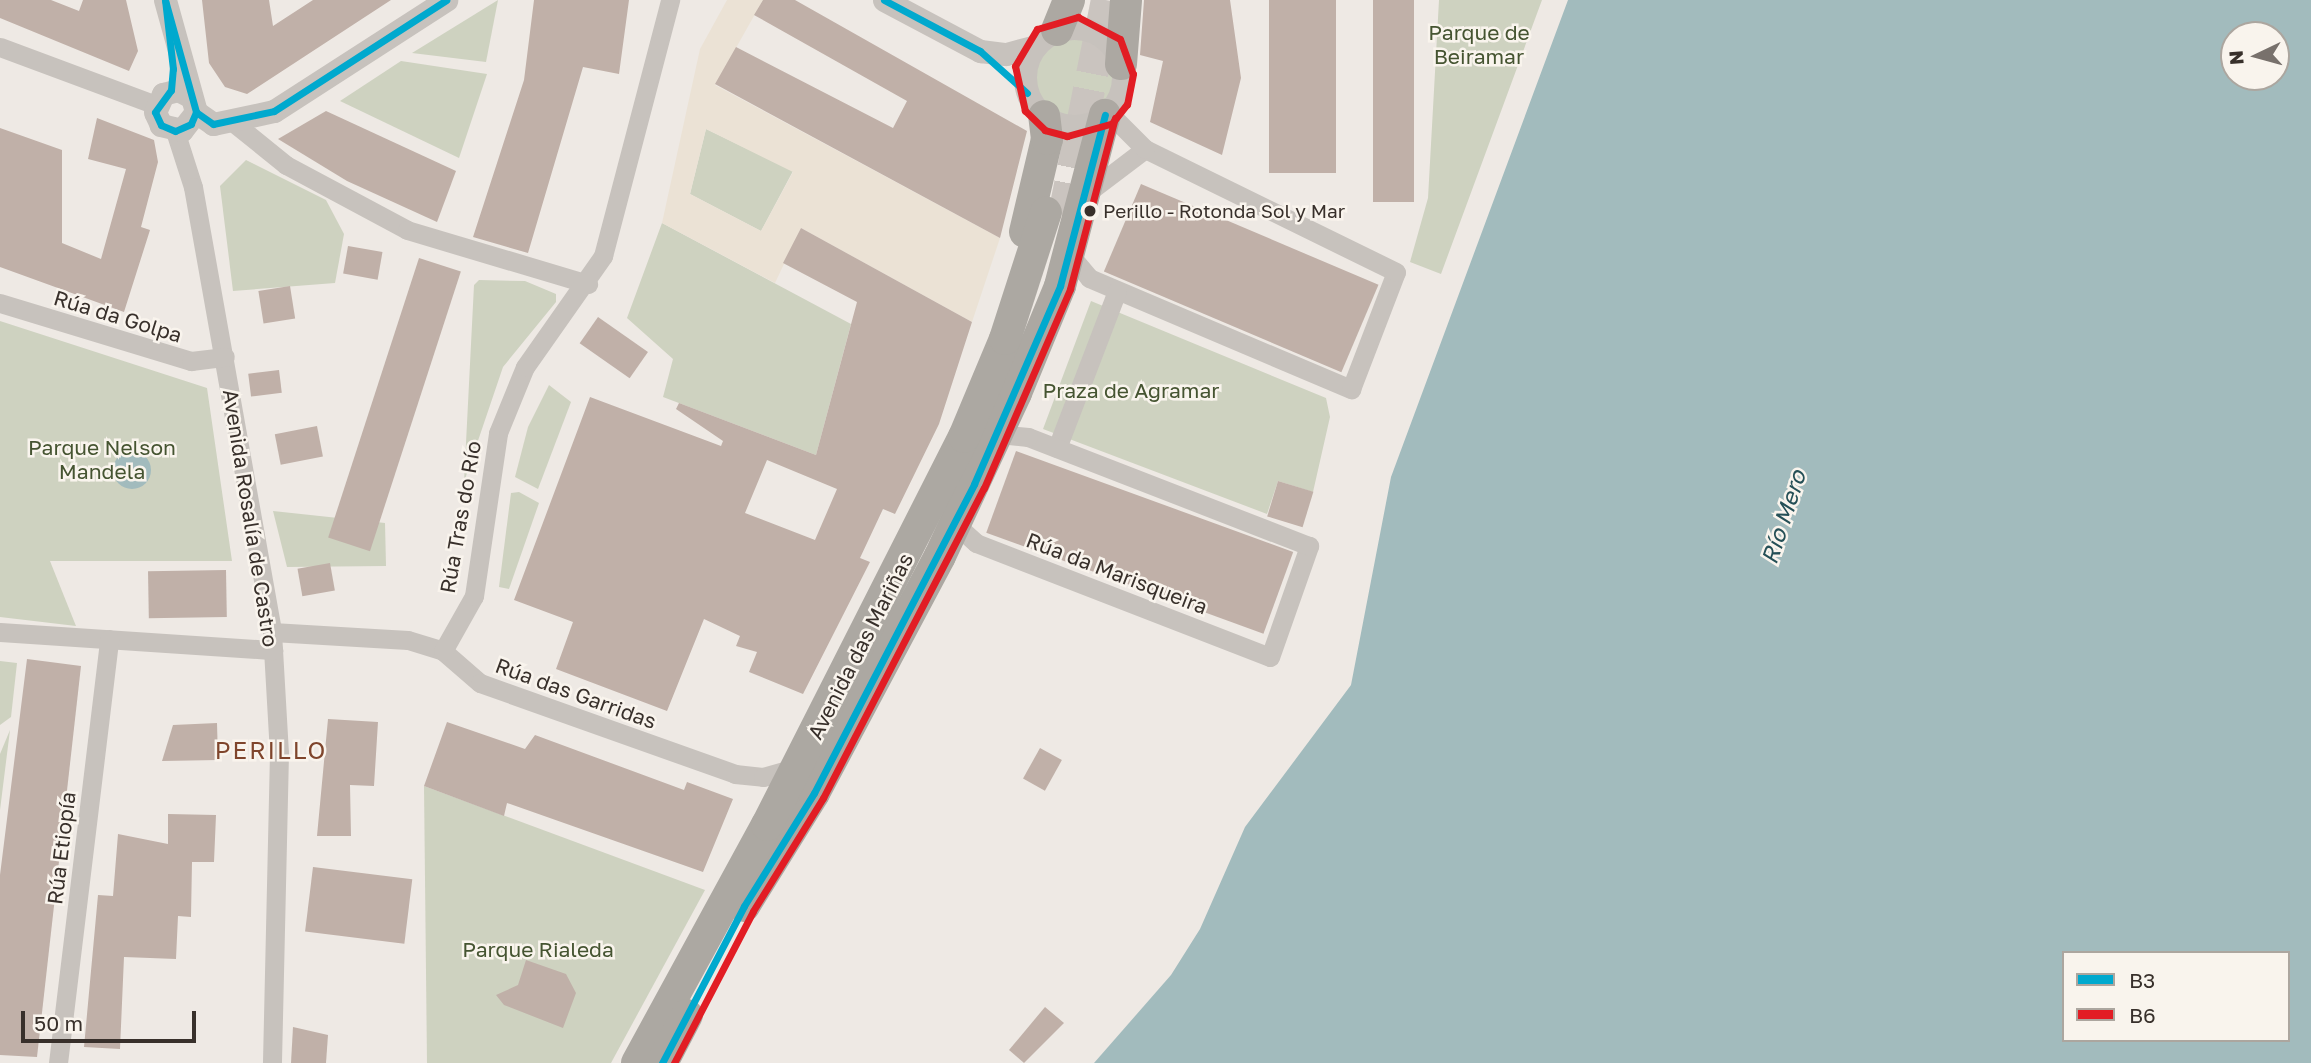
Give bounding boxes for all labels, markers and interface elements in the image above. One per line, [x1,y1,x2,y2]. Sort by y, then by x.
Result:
park label: Parque de Beiramar [1428,19,1530,69]
north arrow [2220,21,2290,91]
text: N [2223,50,2248,66]
place label: Perillo - Rotonda Sol y Mar [1103,200,1345,222]
marker: Perillo - Rotonda Sol y Mar [1083,204,1097,218]
street label: Rúa da Golpa [51,285,185,347]
park label: Praza de Agramar [1042,377,1220,403]
street label: Avenida Rosalía de Castro [218,387,284,649]
park label: Parque Nelson Mandela [28,434,176,484]
street label: Rúa Tras do Río [434,439,486,595]
water label: Río Mero [1755,467,1811,567]
street label: Rúa da Marisqueira [1023,527,1211,619]
street label: Avenida das Mariñas [802,549,918,743]
street label: Rúa das Garridas [492,652,660,734]
district label: PERILLO [216,736,326,764]
street label: Rúa Etiopía [42,790,80,906]
park label: Parque Rialeda [462,936,614,962]
legend [2062,951,2290,1042]
text: B3 [2129,967,2155,993]
scale bar [24,996,200,1040]
text: B6 [2129,1002,2156,1028]
text: 50 m [34,1010,83,1036]

